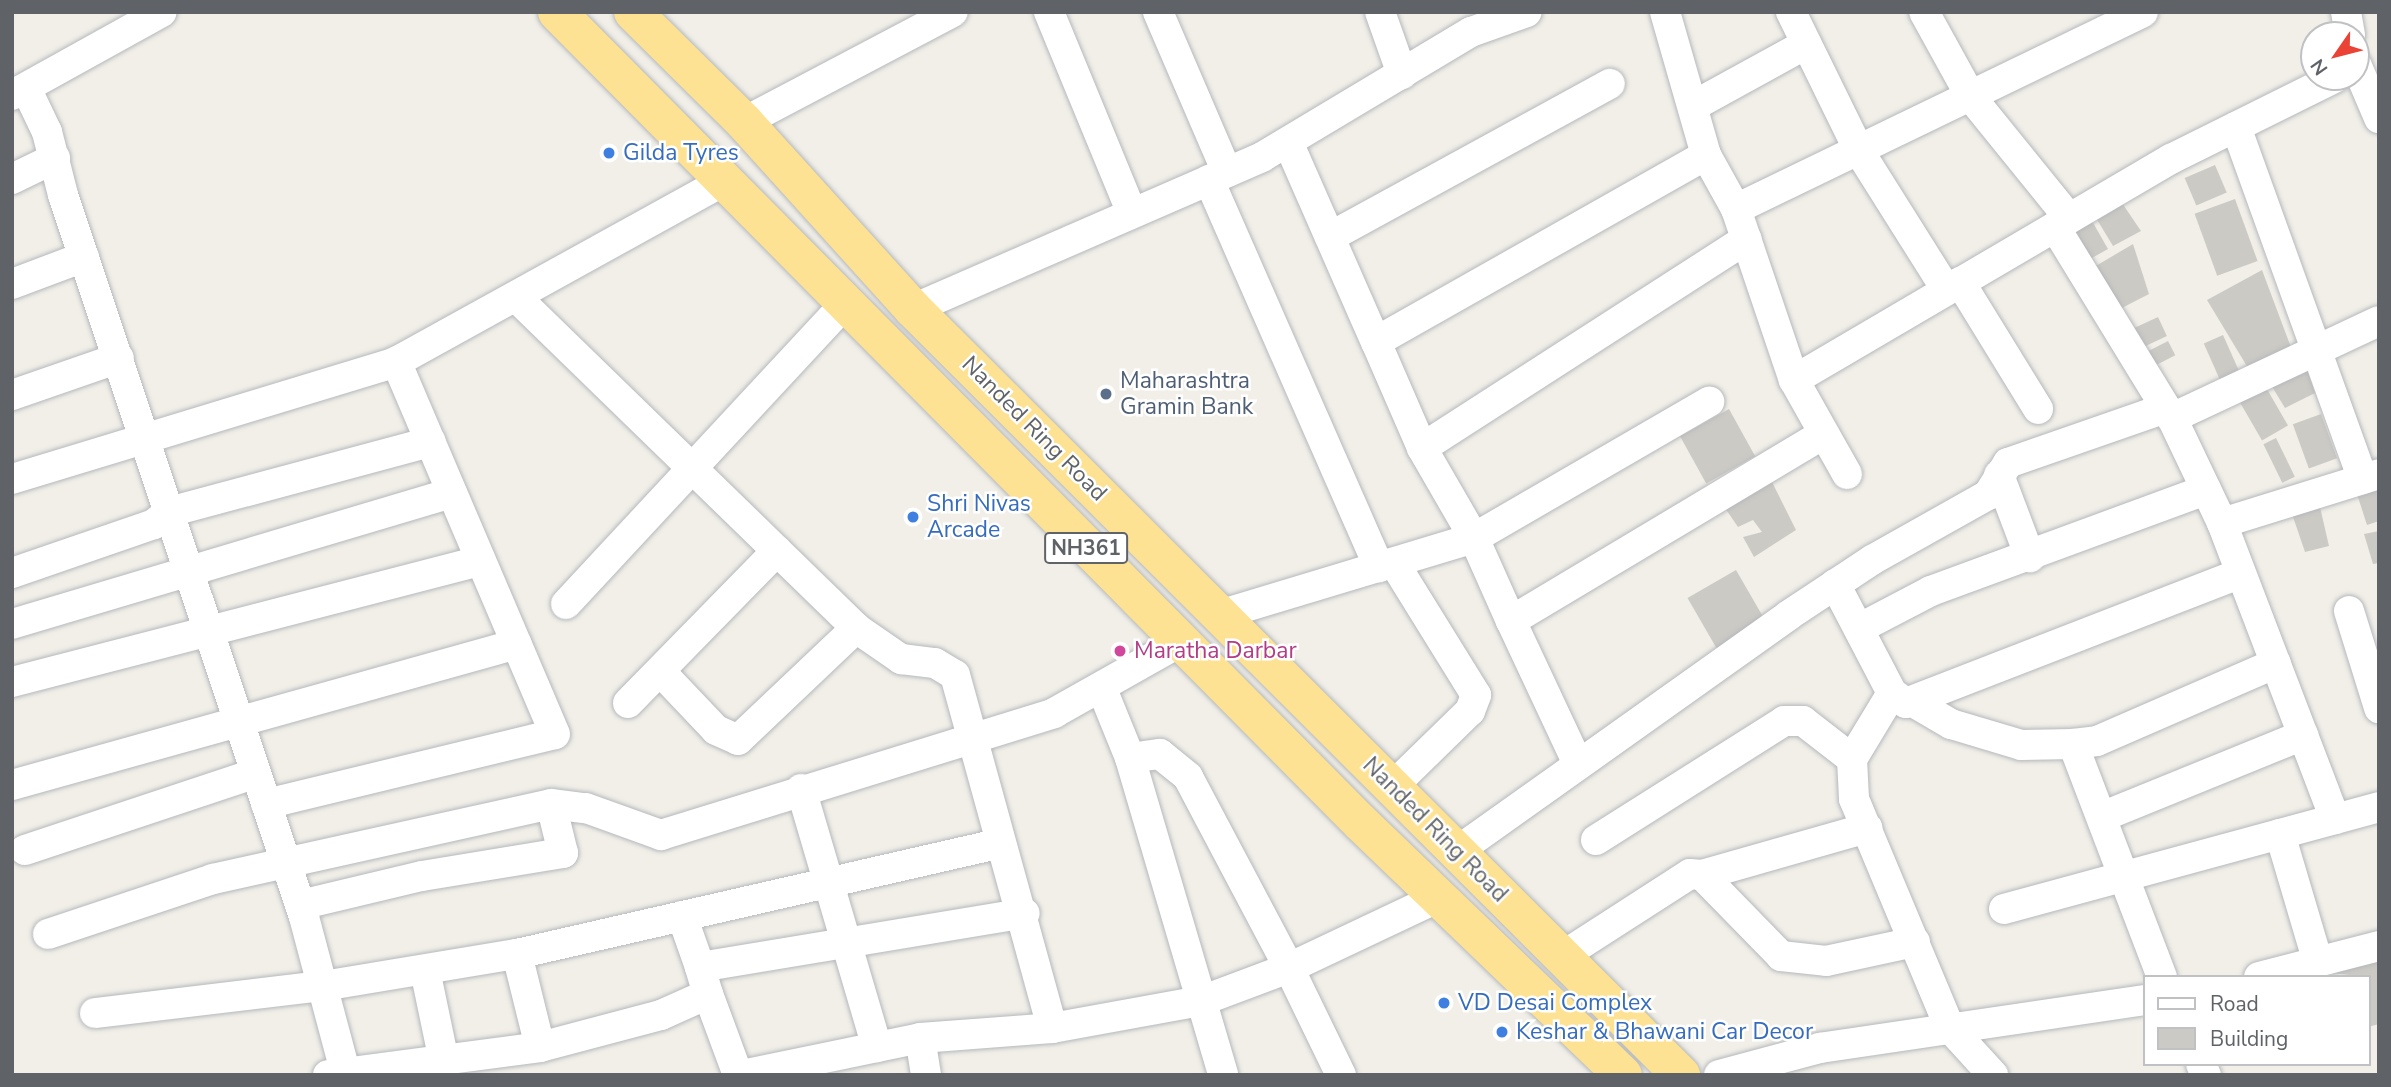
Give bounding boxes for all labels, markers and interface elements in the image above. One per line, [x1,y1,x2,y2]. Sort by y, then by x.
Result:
north arrow [2300,21,2370,91]
text: N [2305,54,2334,80]
place label: Gilda Tyres [623,139,739,167]
marker: Gilda Tyres [601,145,617,161]
street label: Nanded Ring Road [956,351,1112,507]
place label: Maharashtra Gramin Bank [1120,367,1253,421]
marker: Maharashtra Gramin Bank [1098,386,1114,402]
place label: Shri Nivas Arcade [927,490,1031,544]
marker: Shri Nivas Arcade [905,509,921,525]
road number: NH361 [1044,530,1128,566]
place label: Maratha Darbar [1134,637,1297,665]
marker: Maratha Darbar [1112,643,1128,659]
street label: Nanded Ring Road [1357,752,1513,908]
legend [2142,975,2370,1066]
place label: VD Desai Complex [1458,989,1652,1017]
text: Road [2210,990,2259,1018]
marker: VD Desai Complex [1436,995,1452,1011]
place label: Keshar & Bhawani Car Decor [1516,1018,1813,1046]
marker: Keshar & Bhawani Car Decor [1494,1024,1510,1040]
text: Building [2210,1025,2288,1053]

